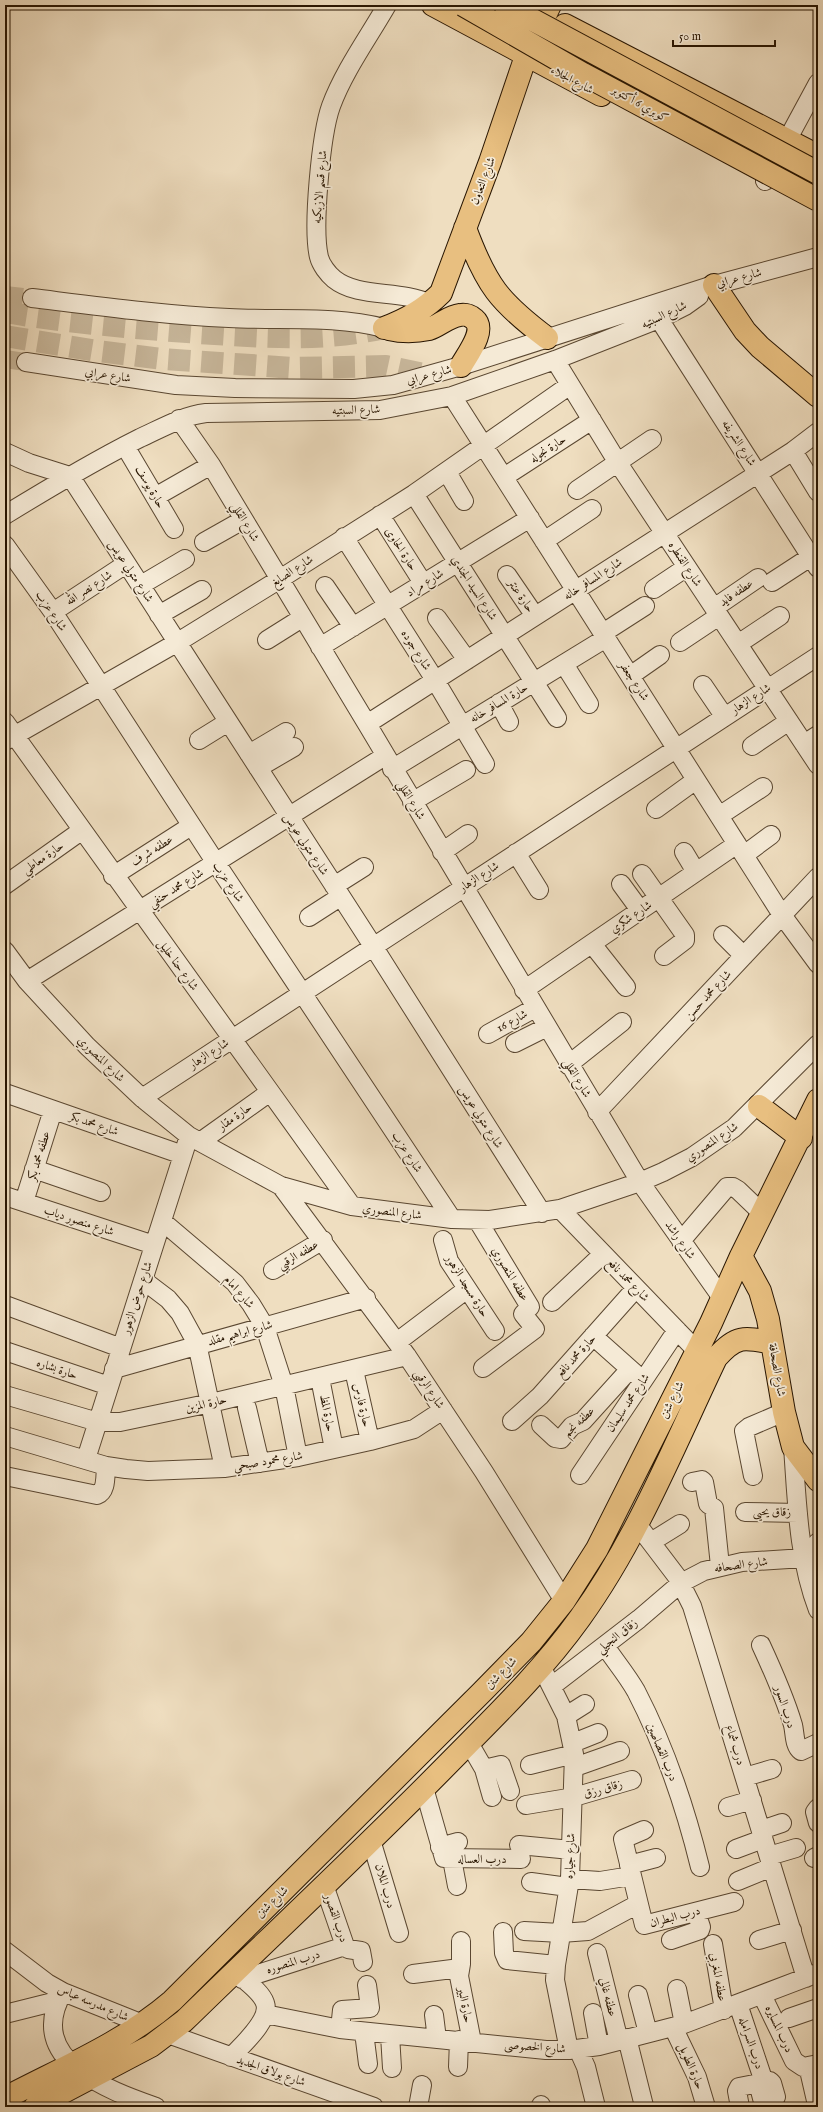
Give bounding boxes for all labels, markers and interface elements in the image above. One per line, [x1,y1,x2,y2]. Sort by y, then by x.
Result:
scale bar [673,22,775,48]
text: 50 m [679,29,701,44]
street label: شارع الجلاء [547,62,596,100]
street label: كوبري 6 أكتوبر [606,80,672,128]
street label: شارع قسم الازبكيه [309,149,335,225]
street label: شارع التعاون [467,155,502,208]
street label: شارع عرابي [715,265,764,294]
street label: شارع السبتيه [639,298,690,335]
street label: شارع عرابي [405,362,454,391]
street label: شارع عرابي [84,364,132,389]
street label: شارع السبتيه [332,402,381,421]
street label: شارع الشريفه [716,417,760,471]
street label: حارة نجوله [527,432,569,466]
street label: حارة يوسف [132,463,168,511]
street label: شارع القللي [224,500,263,546]
street label: حارة الحاوى [381,524,421,574]
street label: شارع متولي عويس [103,537,157,607]
street label: شارع القنطره [662,539,705,591]
street label: شارع الصايغ [268,552,318,593]
street label: شارع السيد الجندي [445,553,501,625]
street label: شارع المسافر خانه [561,554,627,606]
street label: شارع نصر الله [61,565,117,611]
street label: شارع مراد [404,566,448,603]
street label: حارة عنتر [503,575,538,616]
street label: عطفه فايد [716,576,756,610]
street label: شارع عزب [29,588,70,636]
street label: شارع جوده [395,627,434,675]
street label: شارع جعفر [612,657,652,705]
street label: حارة المسافر خانه [467,680,531,726]
street label: شارع الزهار [727,680,776,721]
street label: شارع القللي [390,778,429,824]
street label: شارع متولي عويس [278,810,332,880]
street label: عطفه شرف [128,832,176,870]
street label: حارة معاطي [19,838,69,881]
street label: شارع الزهار [455,858,504,899]
street label: شارع عزب [206,859,247,907]
street label: شارع محمد حنفي [146,865,209,914]
street label: شارع شكري [607,897,657,939]
street label: شارع حنا خليل [152,936,202,996]
street label: شارع محمد حسن [681,967,737,1025]
street label: شارع 16 [494,1006,532,1038]
street label: شارع المنصوري [72,1033,128,1088]
street label: شارع الزهار [185,1035,234,1076]
street label: شارع القللي [556,1056,595,1102]
street label: شارع متولي عويس [453,1083,506,1153]
street label: حارة مقار [214,1100,255,1135]
street label: شارع محمد بكر [65,1108,121,1142]
street label: شارع المنصوري [683,1119,743,1167]
street label: عطفه محمد بكر [24,1129,54,1185]
street label: شارع عزب [386,1129,426,1177]
street label: شارع المنصوري [361,1201,423,1226]
street label: شارع منصور دياب [41,1203,116,1242]
street label: شارع راشد [659,1218,699,1264]
street label: عطفه الرقبي [275,1237,323,1276]
street label: عطفه المنصوري [486,1244,532,1305]
street label: حارة مسجد الزهور [441,1251,492,1320]
street label: شارع محمد نافع [601,1255,653,1307]
street label: شارع حوض الزهور [118,1260,159,1338]
street label: شارع امام [218,1272,258,1314]
street label: شارع ابراهيم مقلد [206,1317,275,1353]
street label: حارة محمد نافع [553,1331,602,1383]
street label: شارع الصحافة [762,1342,789,1399]
street label: حارة بشاره [35,1355,79,1383]
street label: شارع الرقبي [407,1366,448,1414]
street label: شارع محمد سليمان [603,1371,656,1437]
street label: شارع شنن [656,1379,690,1422]
street label: حارة فارس [350,1381,374,1429]
street label: حارة المزين [184,1392,228,1416]
street label: حارة المظ [316,1393,338,1433]
street label: عطفه نجم [560,1403,600,1443]
street label: شارع محمود صبحي [232,1448,305,1478]
street label: زقاق يحيى [753,1504,792,1522]
street label: شارع الصحافه [713,1554,769,1579]
street label: زقاق النجيلي [594,1615,643,1660]
street label: شارع شنن [482,1653,522,1694]
street label: درب السور [771,1683,799,1730]
street label: درب القصاصين [643,1720,681,1784]
street label: درب شماع [719,1723,748,1768]
street label: زقاق رزق [582,1776,624,1802]
street label: شارع جياره [561,1832,582,1880]
street label: درب العساله [457,1852,507,1867]
street label: درب الملان [371,1862,399,1910]
street label: شارع شنن [253,1883,294,1923]
street label: درب القصور [320,1891,351,1944]
street label: درب البطران [648,1903,702,1931]
street label: درب المنصوره [264,1947,322,1977]
street label: عطفه المغربي [704,1951,730,2003]
street label: عطفه غالي [594,1976,620,2019]
street label: شارع مدرسه عباس [54,1981,131,2028]
street label: حارة البير [454,1984,476,2024]
street label: درب المسايره [762,2003,796,2055]
street label: درب السرامله [735,2015,767,2071]
street label: شارع الخصوصى [504,2037,566,2060]
street label: حارة الطويل [674,2041,707,2092]
street label: شارع بولاق الجديد [233,2052,308,2093]

